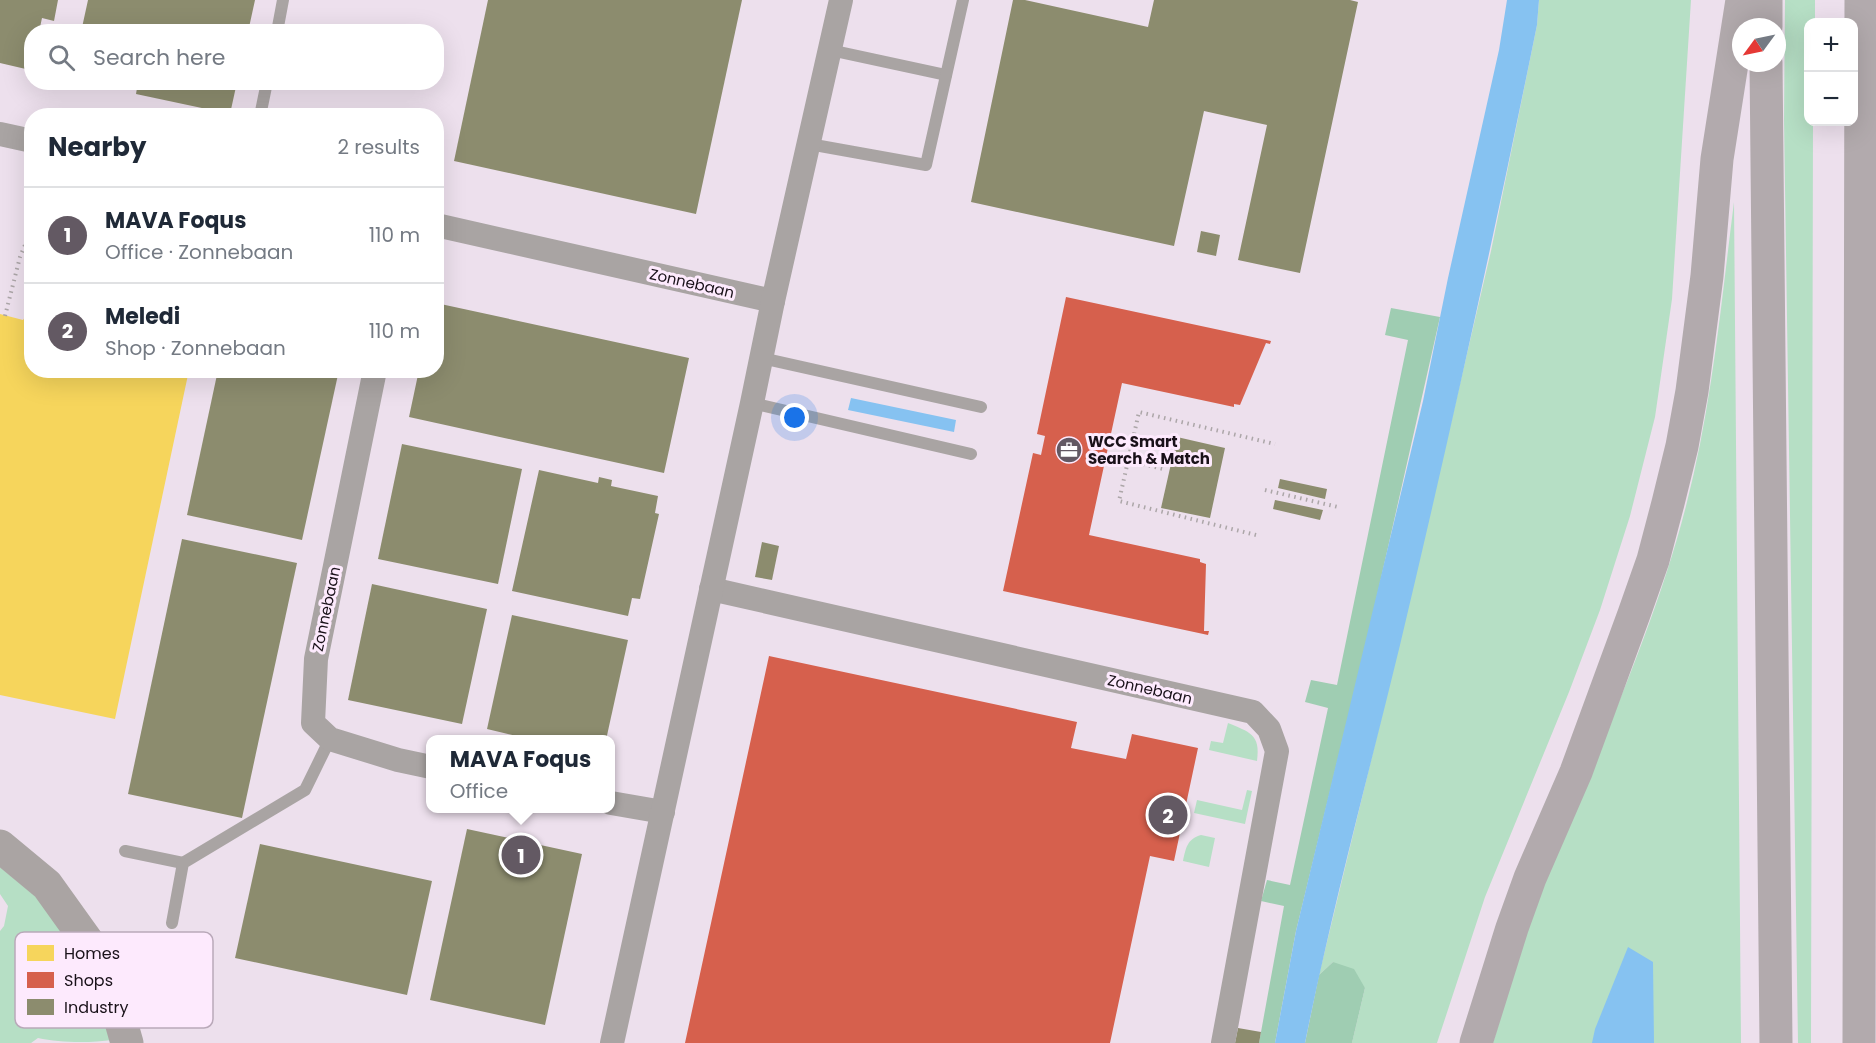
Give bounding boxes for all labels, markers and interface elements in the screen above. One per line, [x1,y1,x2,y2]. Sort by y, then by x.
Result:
north arrow [1732,18,1786,72]
map controls [1804,18,1858,126]
button: + [1804,18,1858,72]
search box [24,24,444,90]
icon: search [45,41,78,74]
text: Search here [93,42,226,73]
button: − [1804,72,1858,126]
text: Nearby [48,129,146,165]
text: 2 results [337,133,420,161]
text: MAVA Foqus [105,205,246,236]
text: 1 [64,221,71,249]
text: 110 m [369,221,420,249]
text: Office · Zonnebaan [105,238,293,266]
street label: Zonnebaan [648,263,736,303]
text: Meledi [105,301,180,332]
text: 2 [62,317,73,345]
text: 110 m [369,317,420,345]
text: Shop · Zonnebaan [105,334,286,362]
your location [780,403,809,432]
place label: WCC Smart Search & Match [1088,431,1210,469]
office icon: WCC Smart Search & Match [1054,435,1084,465]
street label: Zonnebaan [307,565,345,653]
street label: Zonnebaan [1106,669,1194,709]
popup [426,735,615,813]
text: MAVA Foqus [450,744,591,775]
text: Office [450,777,508,805]
pin: 2 [1148,792,1188,838]
pin: 1 [502,832,540,878]
legend [15,932,213,1028]
text: Homes [64,942,120,965]
text: Shops [64,969,113,992]
text: Industry [64,996,128,1019]

